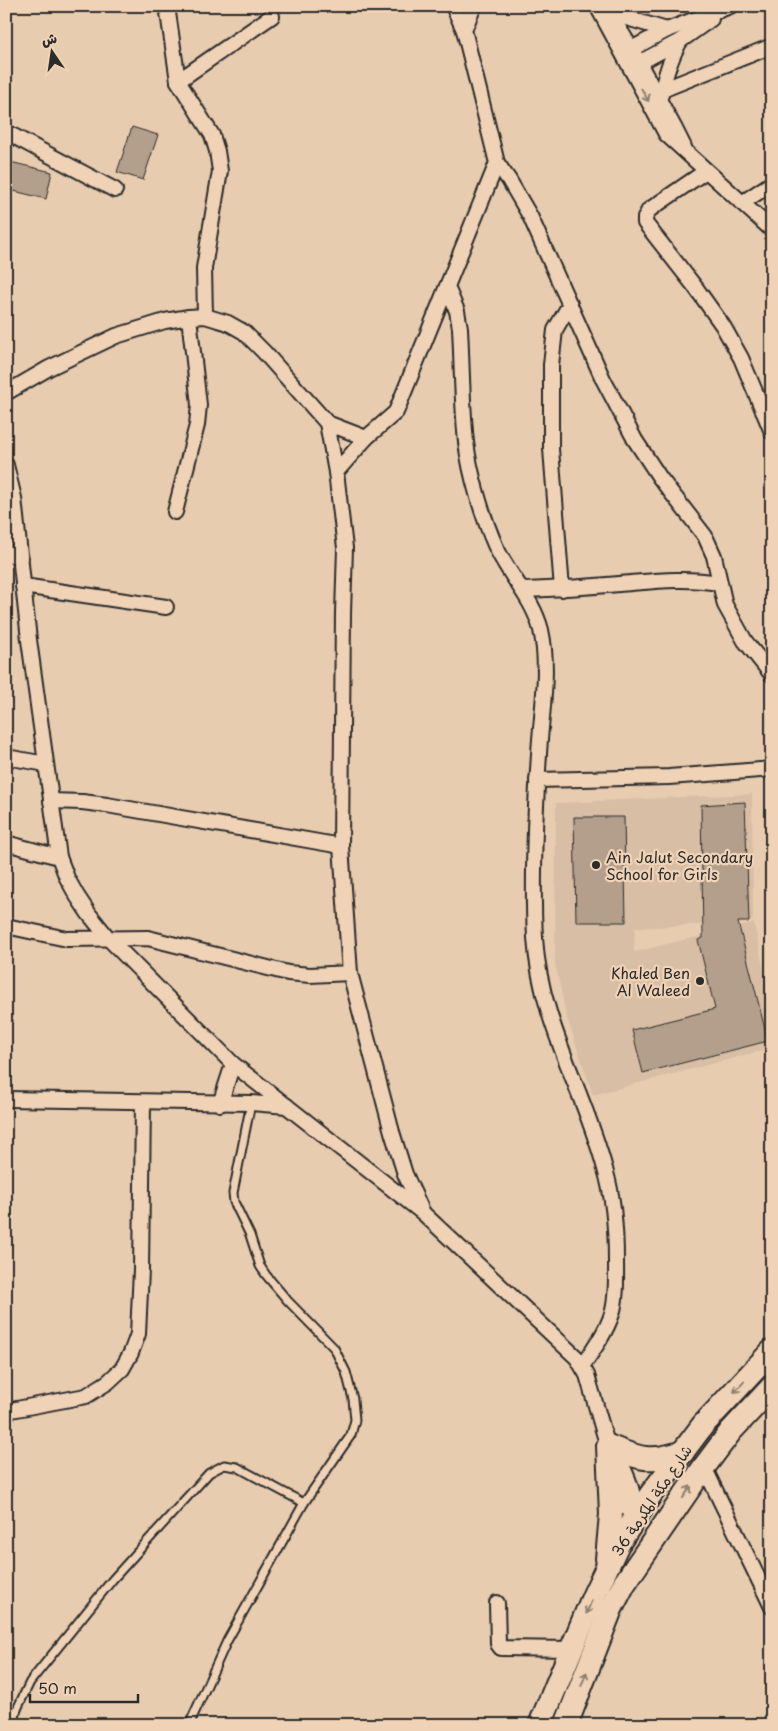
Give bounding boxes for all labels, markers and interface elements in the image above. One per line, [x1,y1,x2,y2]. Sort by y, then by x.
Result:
text: ش [39,27,59,51]
north arrow [28,28,78,78]
one-way arrow [640,88,650,102]
place label: Ain Jalut Secondary School for Girls [606,845,753,885]
marker: Ain Jalut Secondary School for Girls [590,859,602,871]
place label: Khaled Ben Al Waleed [611,961,690,1001]
marker: Khaled Ben Al Waleed [694,975,706,987]
one-way arrow [733,1380,745,1393]
street label: شارع مكة المكرمة 36 [605,1440,697,1560]
one-way arrow [682,1485,692,1499]
one-way arrow [583,1599,593,1614]
scale bar [30,1671,138,1703]
one-way arrow [580,1672,589,1687]
text: 50 m [38,1676,77,1699]

